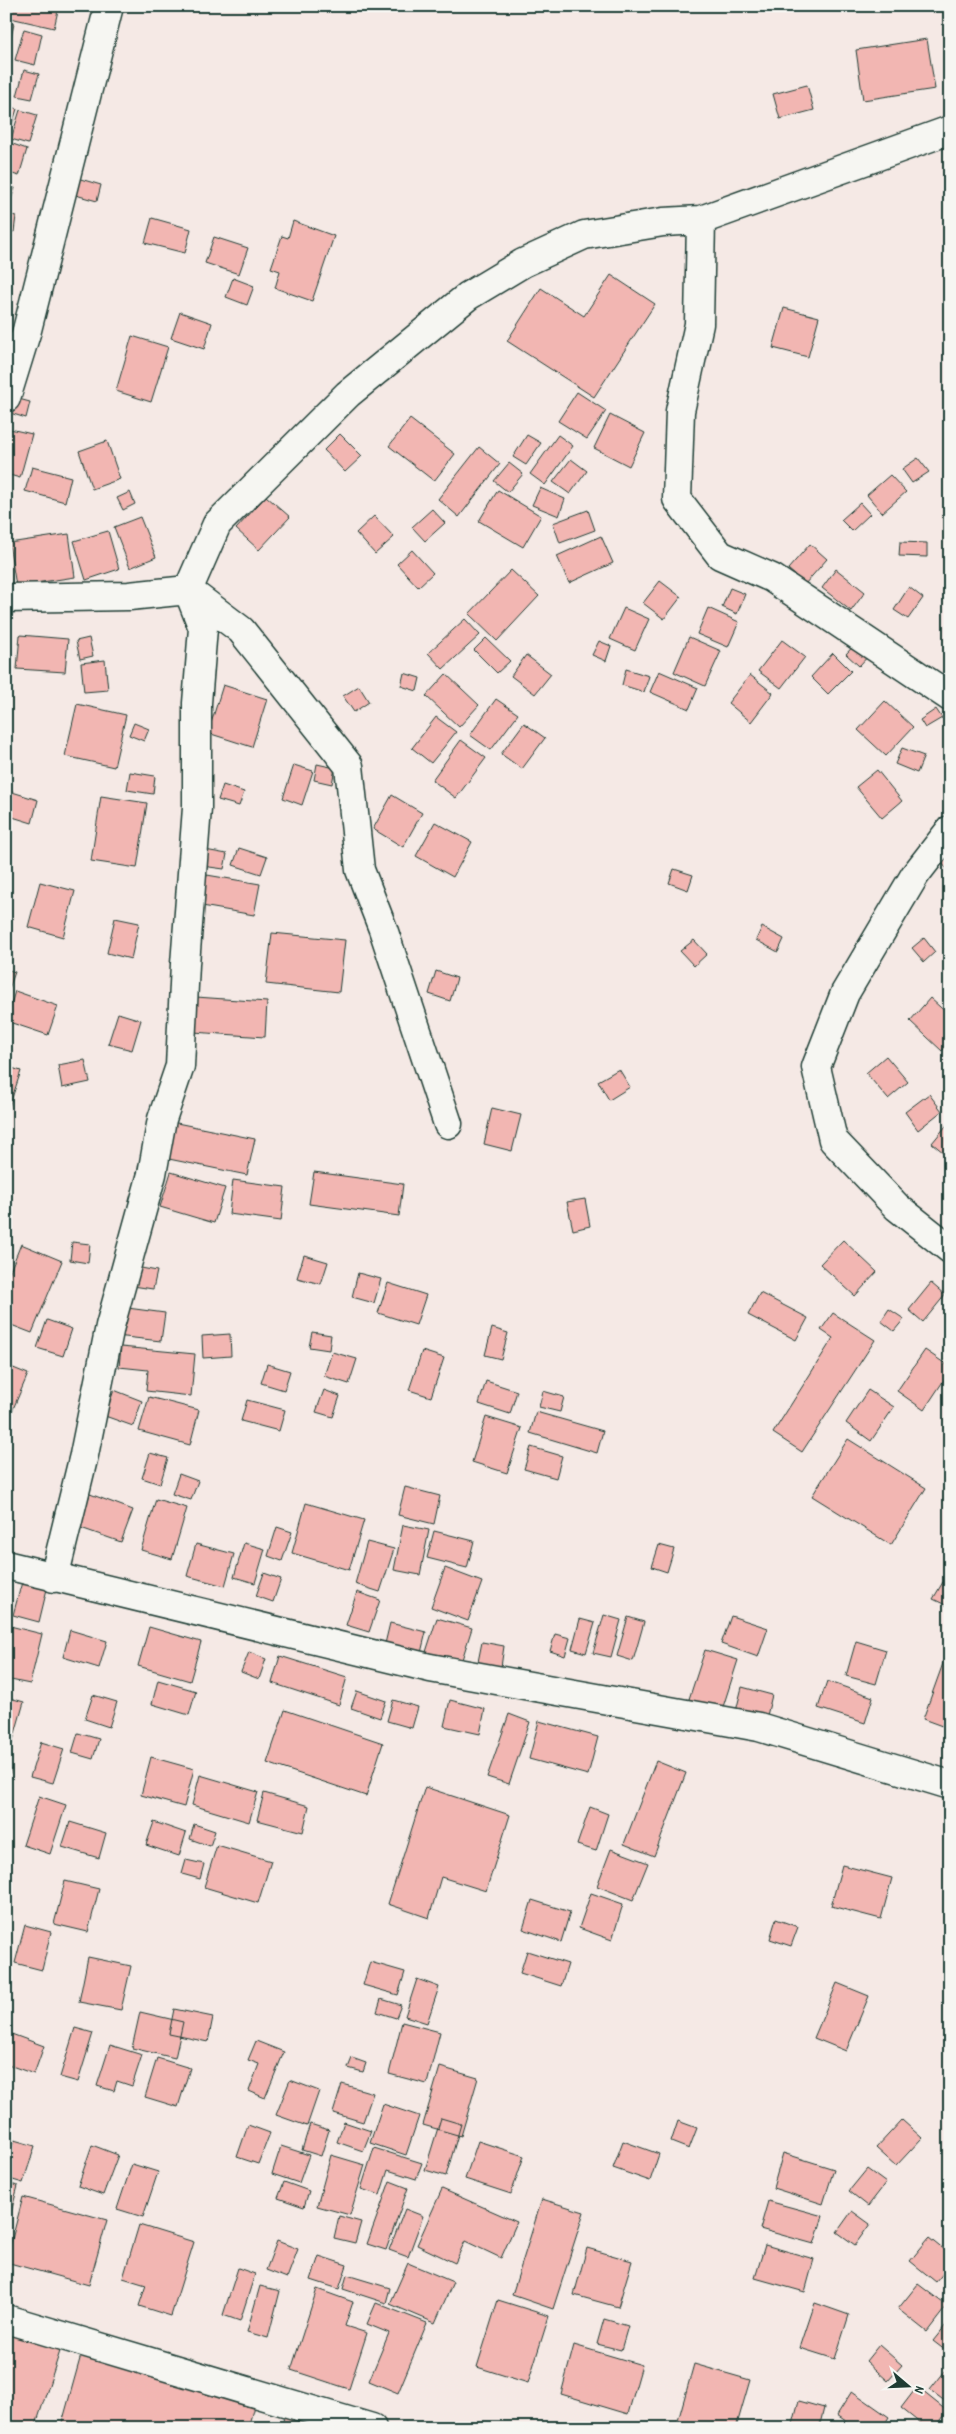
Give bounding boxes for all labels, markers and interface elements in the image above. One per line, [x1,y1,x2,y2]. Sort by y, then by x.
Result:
north arrow [884,2362,934,2412]
text: N [908,2383,929,2396]

